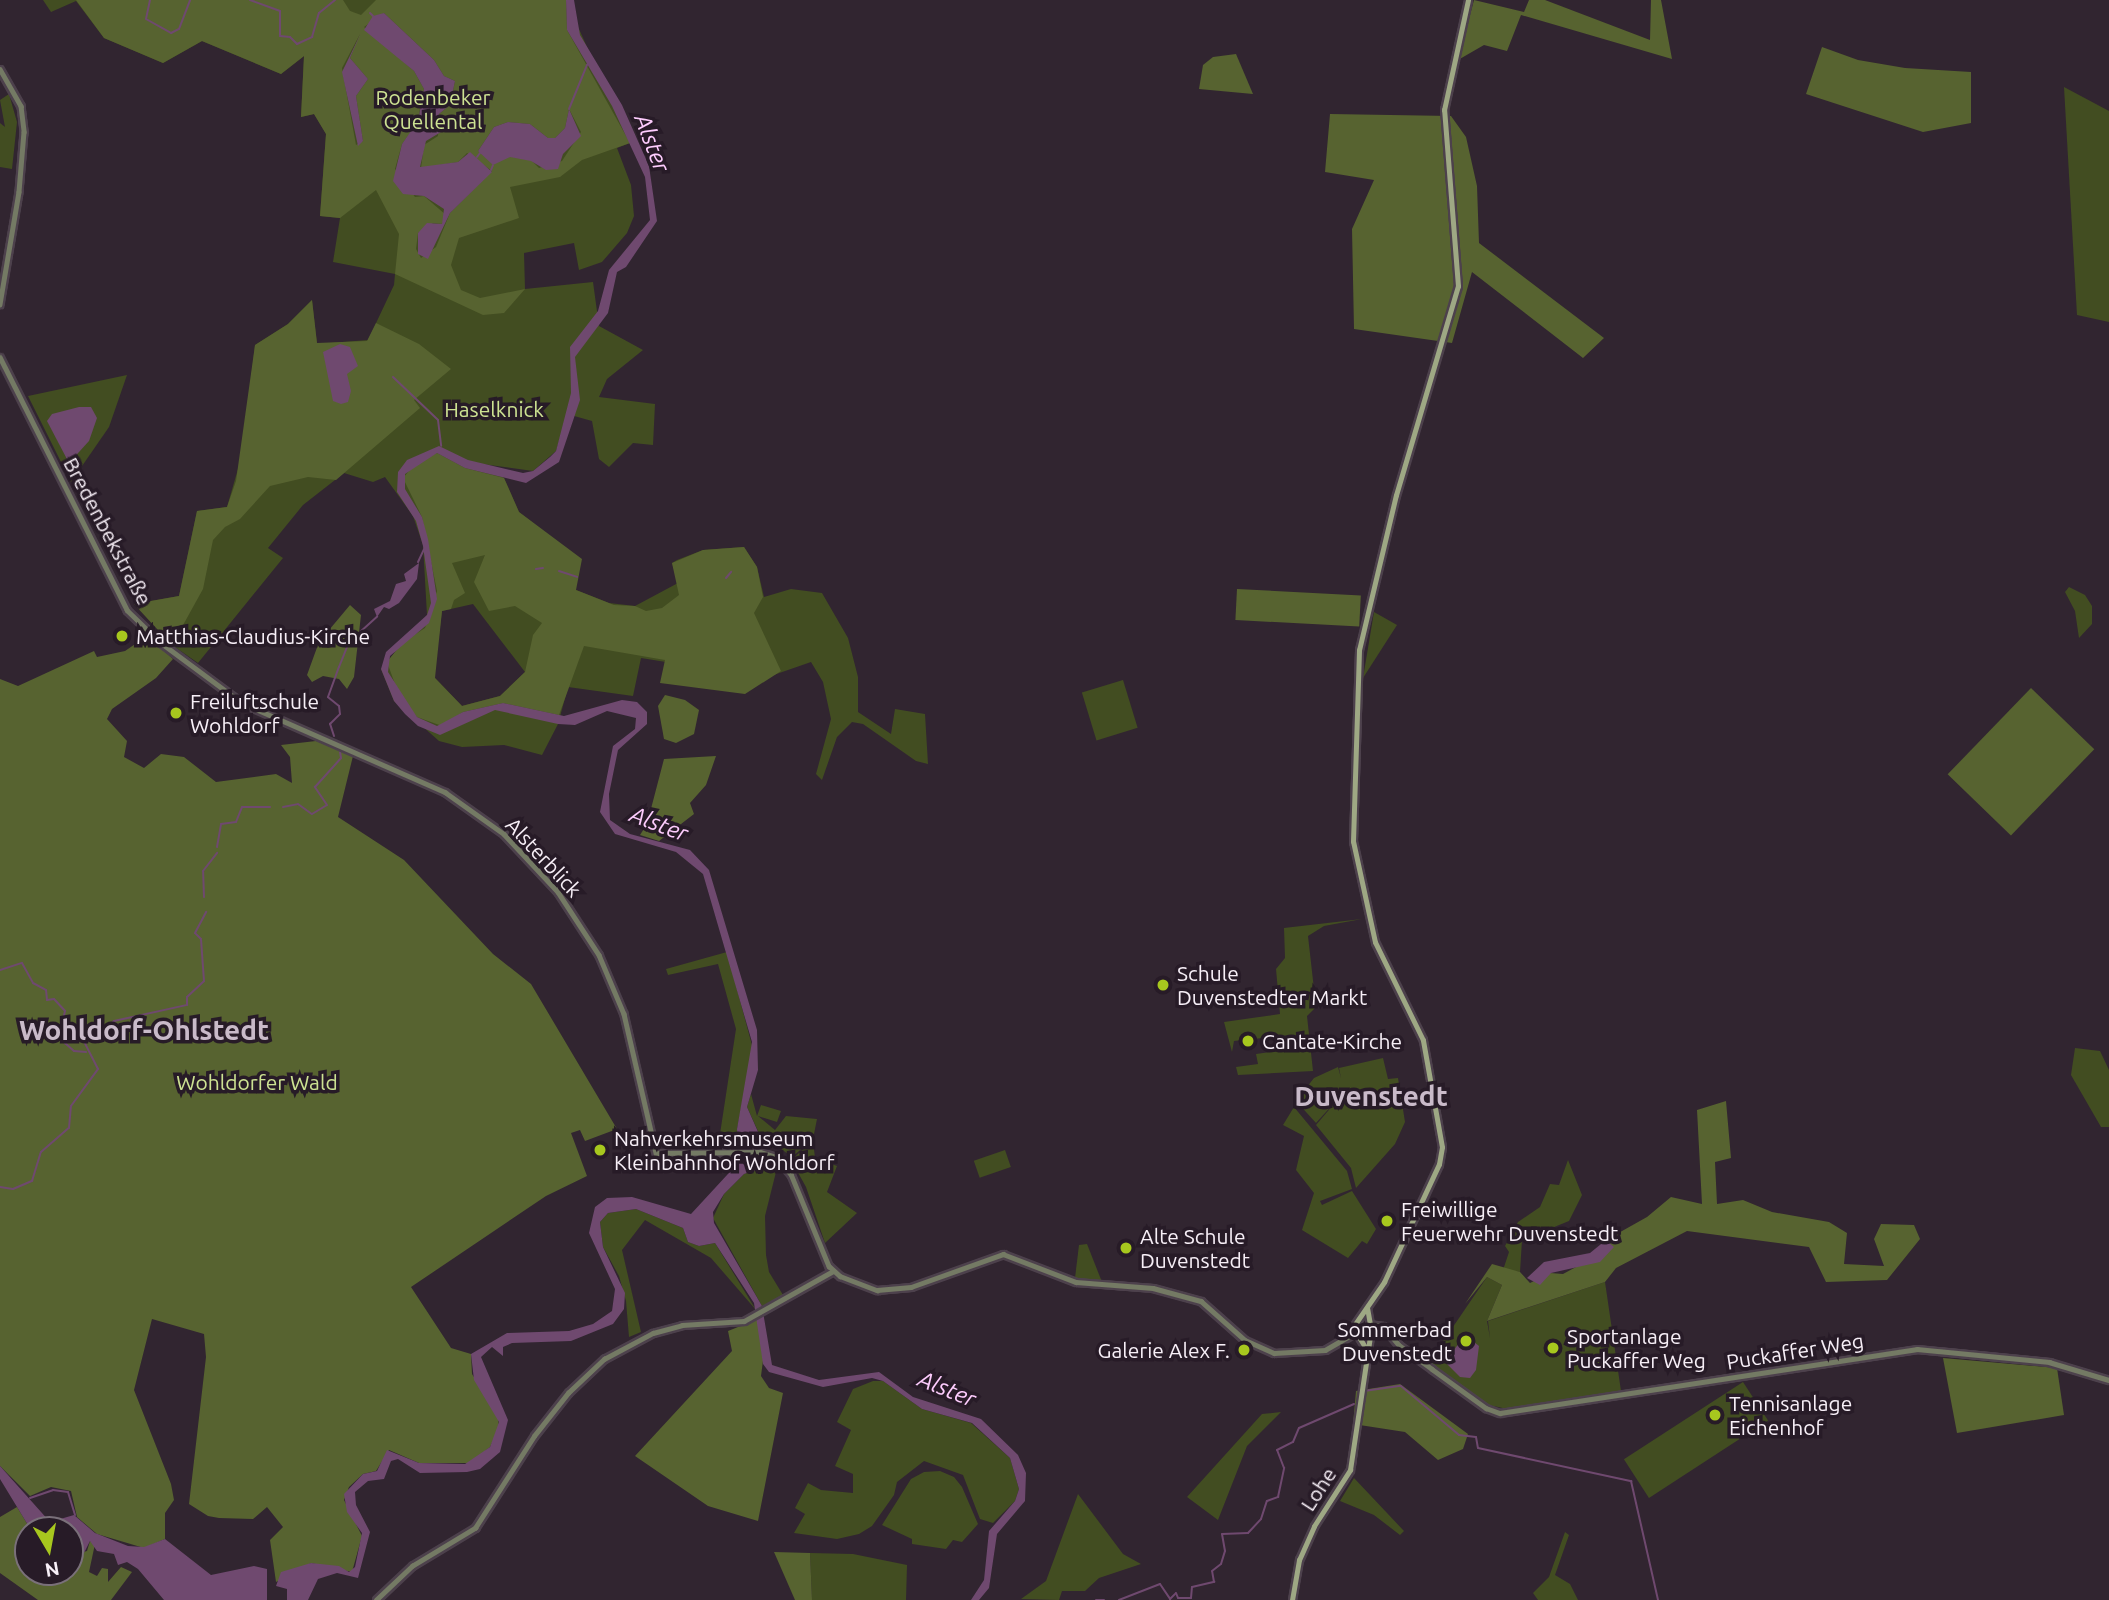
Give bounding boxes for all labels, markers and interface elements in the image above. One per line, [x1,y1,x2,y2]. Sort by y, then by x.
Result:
park label: Rodenbeker Quellental [376,84,490,134]
water label: Alster [628,110,676,176]
park label: Haselknick [444,396,544,422]
street label: Bredenbekstraße [58,453,158,609]
place label: Matthias-Claudius-Kirche [136,623,370,649]
marker: Matthias-Claudius-Kirche [114,628,130,644]
place label: Freiluftschule Wohldorf [190,688,319,738]
marker: Freiluftschule Wohldorf [168,705,184,721]
water label: Alster [626,800,692,848]
street label: Alsterblick [501,812,587,902]
place label: Schule Duvenstedter Markt [1177,960,1367,1010]
marker: Schule Duvenstedter Markt [1155,977,1171,993]
district label: Wohldorf-Ohlstedt [19,1013,269,1047]
place label: Cantate-Kirche [1262,1028,1402,1054]
marker: Cantate-Kirche [1240,1033,1256,1049]
park label: Wohldorfer Wald [176,1069,338,1095]
district label: Duvenstedt [1294,1079,1448,1113]
place label: Nahverkehrsmuseum Kleinbahnhof Wohldorf [614,1125,835,1175]
marker: Nahverkehrsmuseum Kleinbahnhof Wohldorf [592,1142,608,1158]
place label: Freiwillige Feuerwehr Duvenstedt [1401,1196,1618,1246]
marker: Freiwillige Feuerwehr Duvenstedt [1379,1213,1395,1229]
place label: Alte Schule Duvenstedt [1140,1223,1250,1273]
marker: Alte Schule Duvenstedt [1118,1240,1134,1256]
place label: Sommerbad Duvenstedt [1338,1316,1452,1366]
place label: Sportanlage Puckaffer Weg [1567,1323,1706,1373]
street label: Puckaffer Weg [1724,1328,1866,1374]
marker: Sommerbad Duvenstedt [1458,1333,1474,1349]
place label: Galerie Alex F. [1097,1337,1230,1363]
marker: Sportanlage Puckaffer Weg [1545,1340,1561,1356]
marker: Galerie Alex F. [1236,1342,1252,1358]
water label: Alster [914,1365,980,1413]
place label: Tennisanlage Eichenhof [1729,1390,1852,1440]
marker: Tennisanlage Eichenhof [1707,1407,1723,1423]
street label: Lohe [1295,1463,1341,1515]
north arrow [14,1516,84,1586]
text: N [43,1558,61,1582]

